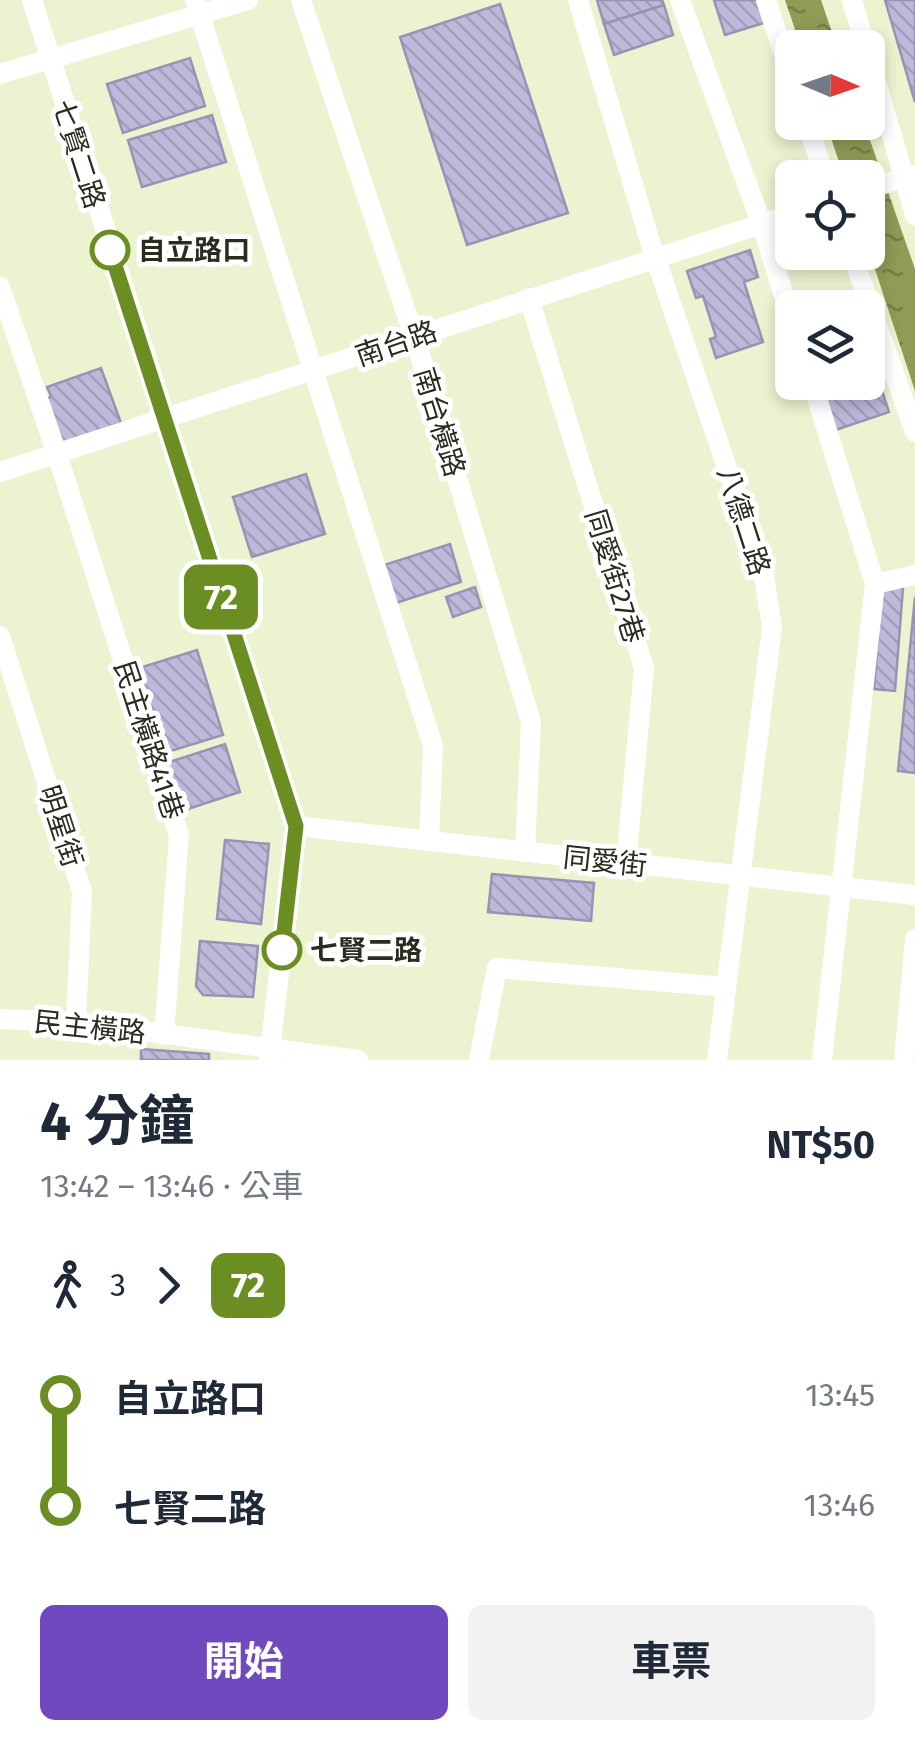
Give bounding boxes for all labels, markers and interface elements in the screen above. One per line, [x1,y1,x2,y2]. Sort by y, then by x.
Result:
north arrow [775,30,885,140]
map controls [775,30,885,400]
street label: 七賢二路 [46,96,112,213]
button: locate [775,160,885,270]
marker: 自立路口 [91,231,129,269]
place label: 自立路口 [138,234,250,267]
button: layers [775,290,885,400]
street label: 南台路 [351,314,441,373]
street label: 南台橫路 [407,364,472,481]
street label: 八德二路 [711,463,777,580]
street label: 同愛街27巷 [579,505,650,647]
line badge: 72 [176,564,266,630]
text: 72 [204,576,238,618]
street label: 民主橫路41巷 [107,656,190,824]
street label: 明星街 [32,781,89,871]
street label: 同愛街 [561,841,648,882]
marker: 七賢二路 [263,931,301,969]
place label: 七賢二路 [310,934,422,967]
street label: 民主橫路 [33,1005,147,1050]
text: 4 分鐘 [40,1089,194,1155]
text: NT$50 [767,1122,875,1168]
text: 13:42 – 13:46 · 公車 [40,1167,303,1205]
icon: walk [40,1258,95,1313]
icon: forward [141,1258,196,1313]
text: 72 [231,1264,265,1306]
text: 3 [110,1266,126,1304]
text: 自立路口 [114,1376,266,1422]
text: 13:45 [805,1376,875,1414]
text: 七賢二路 [114,1486,266,1532]
text: 13:46 [804,1486,875,1524]
button: 開始 [40,1605,448,1720]
button: 車票 [468,1605,875,1720]

